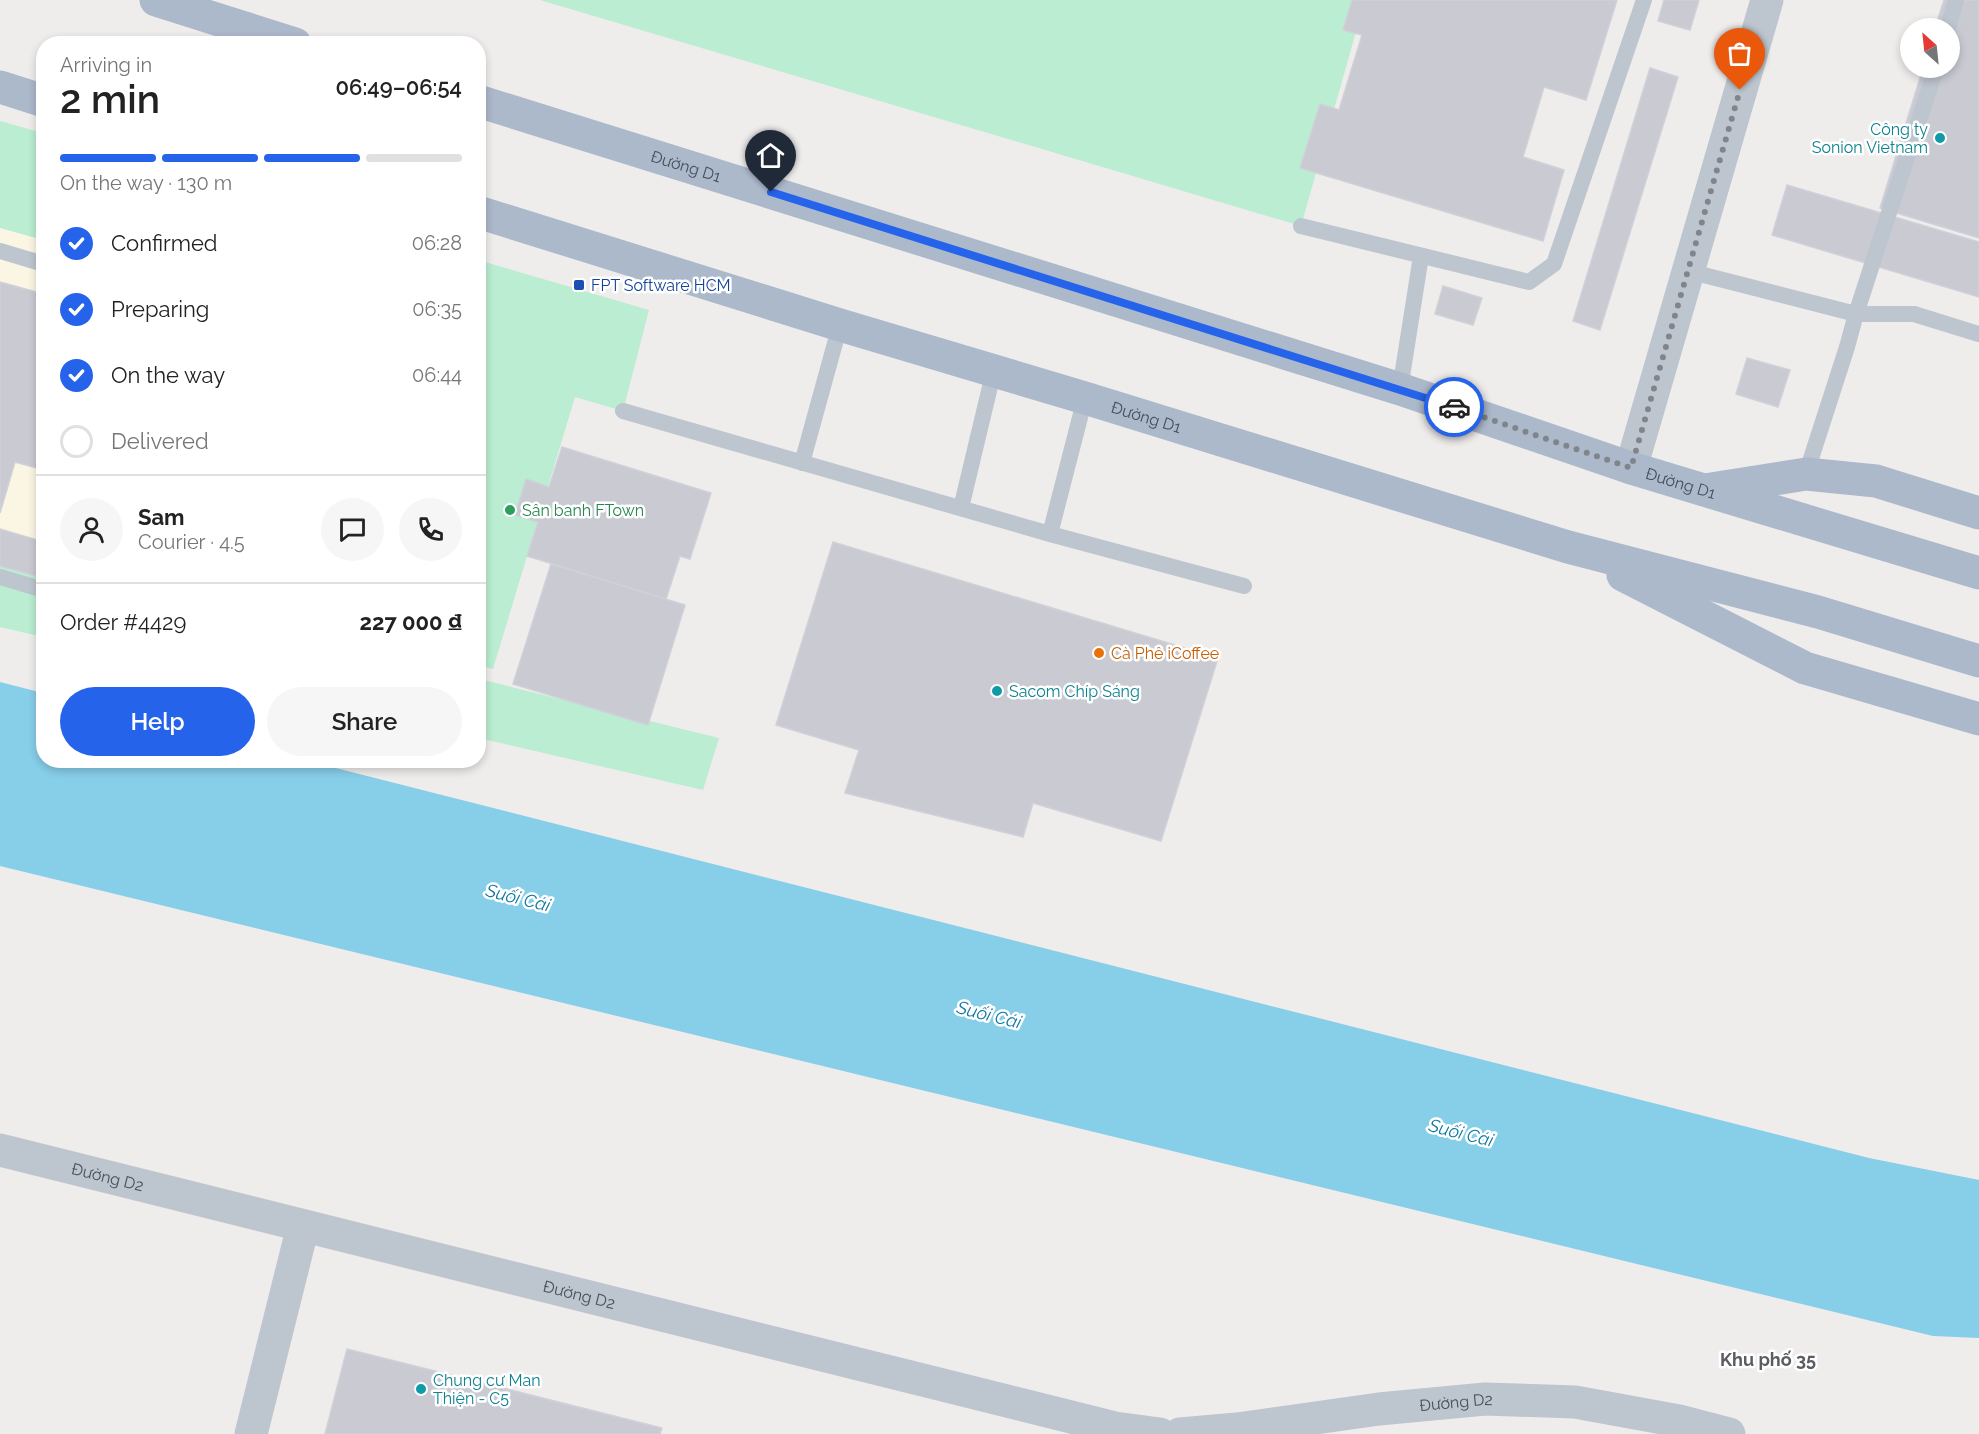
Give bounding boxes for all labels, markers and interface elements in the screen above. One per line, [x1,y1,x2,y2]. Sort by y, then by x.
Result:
north arrow [1900,18,1960,78]
map controls [1900,18,1960,78]
pin [1714,28,1765,90]
icon: bag [1723,37,1756,70]
text: Arriving in [60,53,152,77]
text: 06:49–06:54 [336,74,462,100]
text: 2 min [60,76,160,122]
place label: Công ty Sonion Vietnam [1812,120,1928,157]
pin [745,130,796,192]
marker: Công ty Sonion Vietnam [1933,131,1947,145]
icon: home [754,139,787,172]
street label: Đường D1 [649,147,723,186]
text: On the way · 130 m [60,171,232,195]
icon: check [60,227,93,260]
text: Confirmed [111,230,218,256]
text: 06:28 [412,231,462,255]
place label: FPT Software HCM [591,276,731,295]
marker: FPT Software HCM [572,278,586,292]
icon: check [60,293,93,326]
text: Preparing [111,296,209,322]
text: 06:35 [412,297,462,321]
icon: check [60,359,93,392]
text: On the way [111,362,225,388]
text: 06:44 [412,363,462,387]
courier [1424,377,1484,437]
icon: car [1438,391,1471,424]
street label: Đường D1 [1109,398,1184,437]
text: Delivered [111,428,209,454]
street label: Đường D1 [1643,464,1718,503]
button: person [60,498,123,561]
button: chat [321,498,384,561]
button: phone [399,498,462,561]
place label: Sân banh FTown [522,501,644,520]
marker: Sân banh FTown [503,503,517,517]
text: Sam [138,504,185,530]
text: Courier · 4.5 [138,530,245,554]
text: Order #4429 [60,609,186,635]
text: 227 000 ₫ [360,609,462,635]
place label: Cà Phê iCoffee [1111,644,1219,663]
marker: Cà Phê iCoffee [1092,646,1106,660]
place label: Sacom Chíp Sáng [1009,682,1140,701]
marker: Sacom Chíp Sáng [990,684,1004,698]
button: Help [60,687,255,756]
button: Share [267,687,462,756]
water label: Suối Cái [483,879,554,916]
water label: Suối Cái [954,996,1025,1033]
water label: Suối Cái [1426,1114,1497,1151]
street label: Đường D2 [70,1159,146,1195]
street label: Đường D2 [541,1277,617,1313]
district label: Khu phố 35 [1720,1349,1816,1370]
place label: Chung cư Man Thiện - C5 [433,1371,540,1408]
marker: Chung cư Man Thiện - C5 [414,1382,428,1396]
street label: Đường D2 [1419,1390,1493,1415]

